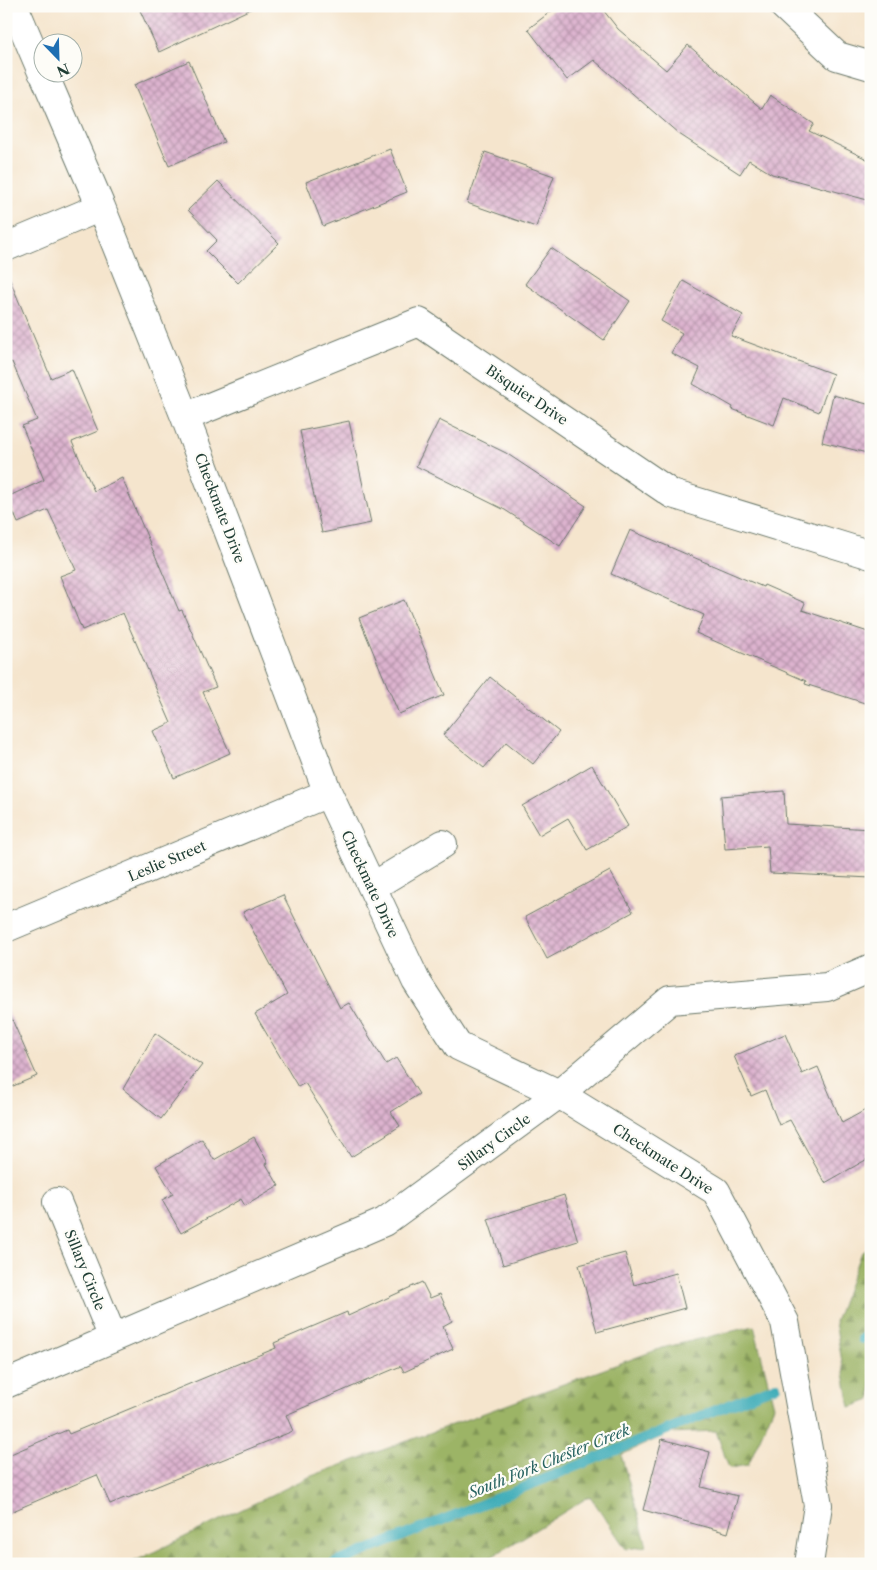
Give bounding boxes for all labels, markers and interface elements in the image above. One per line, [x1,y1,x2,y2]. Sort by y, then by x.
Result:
north arrow [32,32,82,82]
text: N [54,59,72,81]
street label: Bisquier Drive [483,361,572,429]
street label: Checkmate Drive [191,451,249,566]
street label: Checkmate Drive [337,828,403,941]
street label: Leslie Street [125,837,209,885]
street label: Sillary Circle [454,1110,534,1174]
street label: Checkmate Drive [609,1120,717,1198]
street label: Sillary Circle [61,1227,109,1313]
water label: South Fork Chester Creek [465,1420,633,1502]

